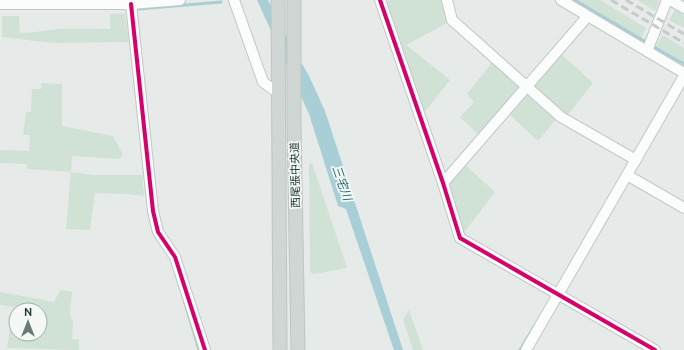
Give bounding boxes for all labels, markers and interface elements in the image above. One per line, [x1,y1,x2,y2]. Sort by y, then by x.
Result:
street label: 西尾張中央道 [288,142,302,208]
water label: 三宅川 [330,164,355,204]
north arrow [8,302,48,342]
text: N [24,306,32,318]

